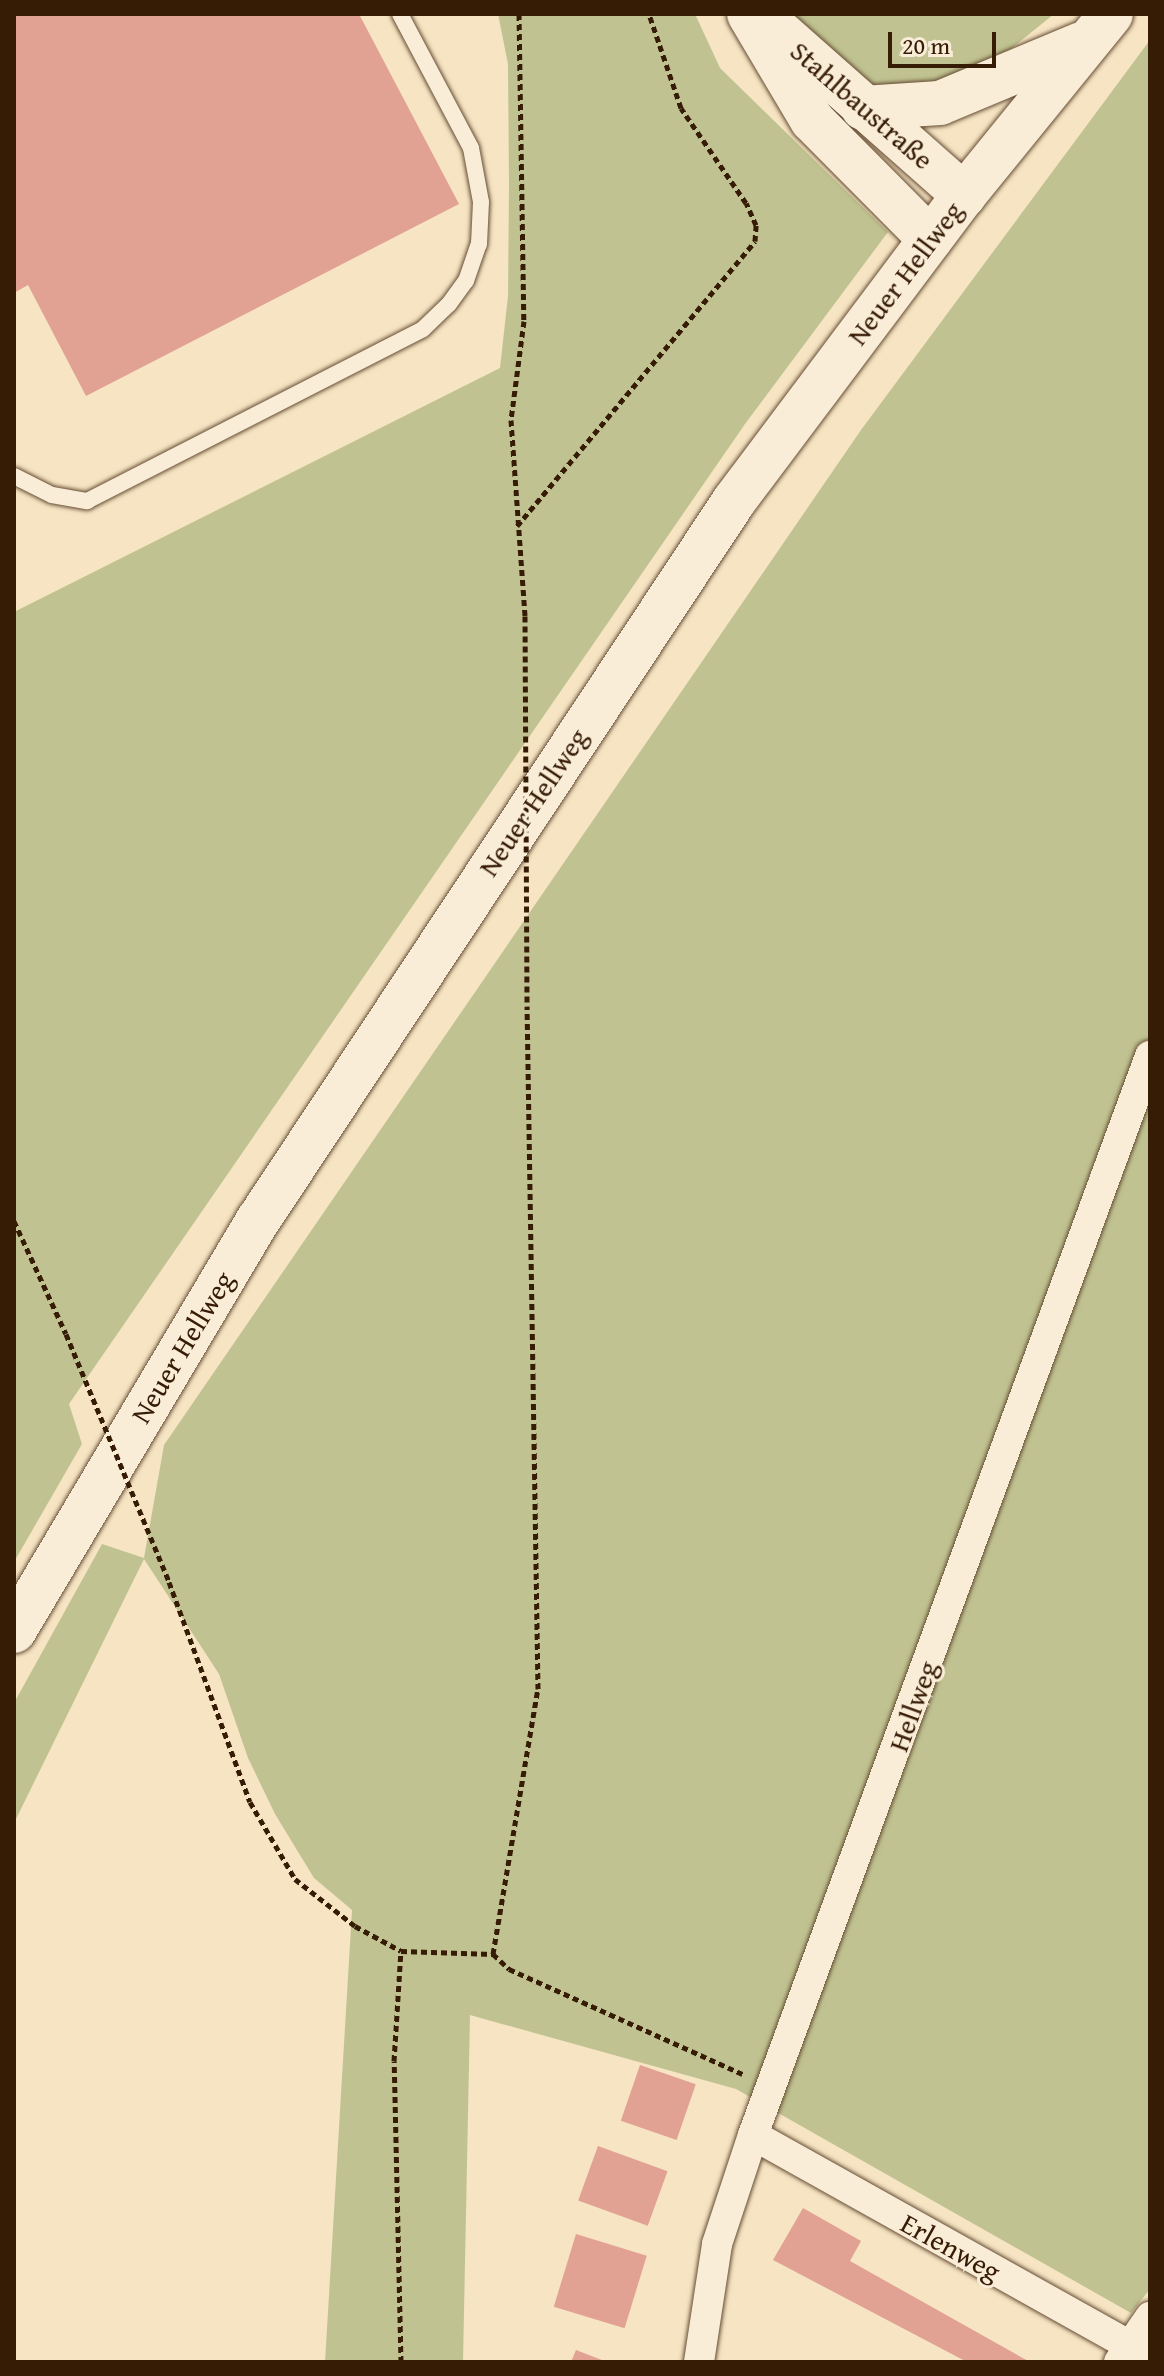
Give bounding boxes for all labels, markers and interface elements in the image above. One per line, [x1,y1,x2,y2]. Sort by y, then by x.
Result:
scale bar [892,16,1000,66]
text: 20 m [902,28,950,63]
street label: Stahlbaustraße [784,34,940,176]
street label: Neuer Hellweg [840,194,970,352]
street label: Neuer Hellweg [471,722,595,882]
street label: Neuer Hellweg [123,1265,241,1429]
street label: Hellweg [881,1656,945,1756]
street label: Erlenweg [895,2206,1007,2288]

